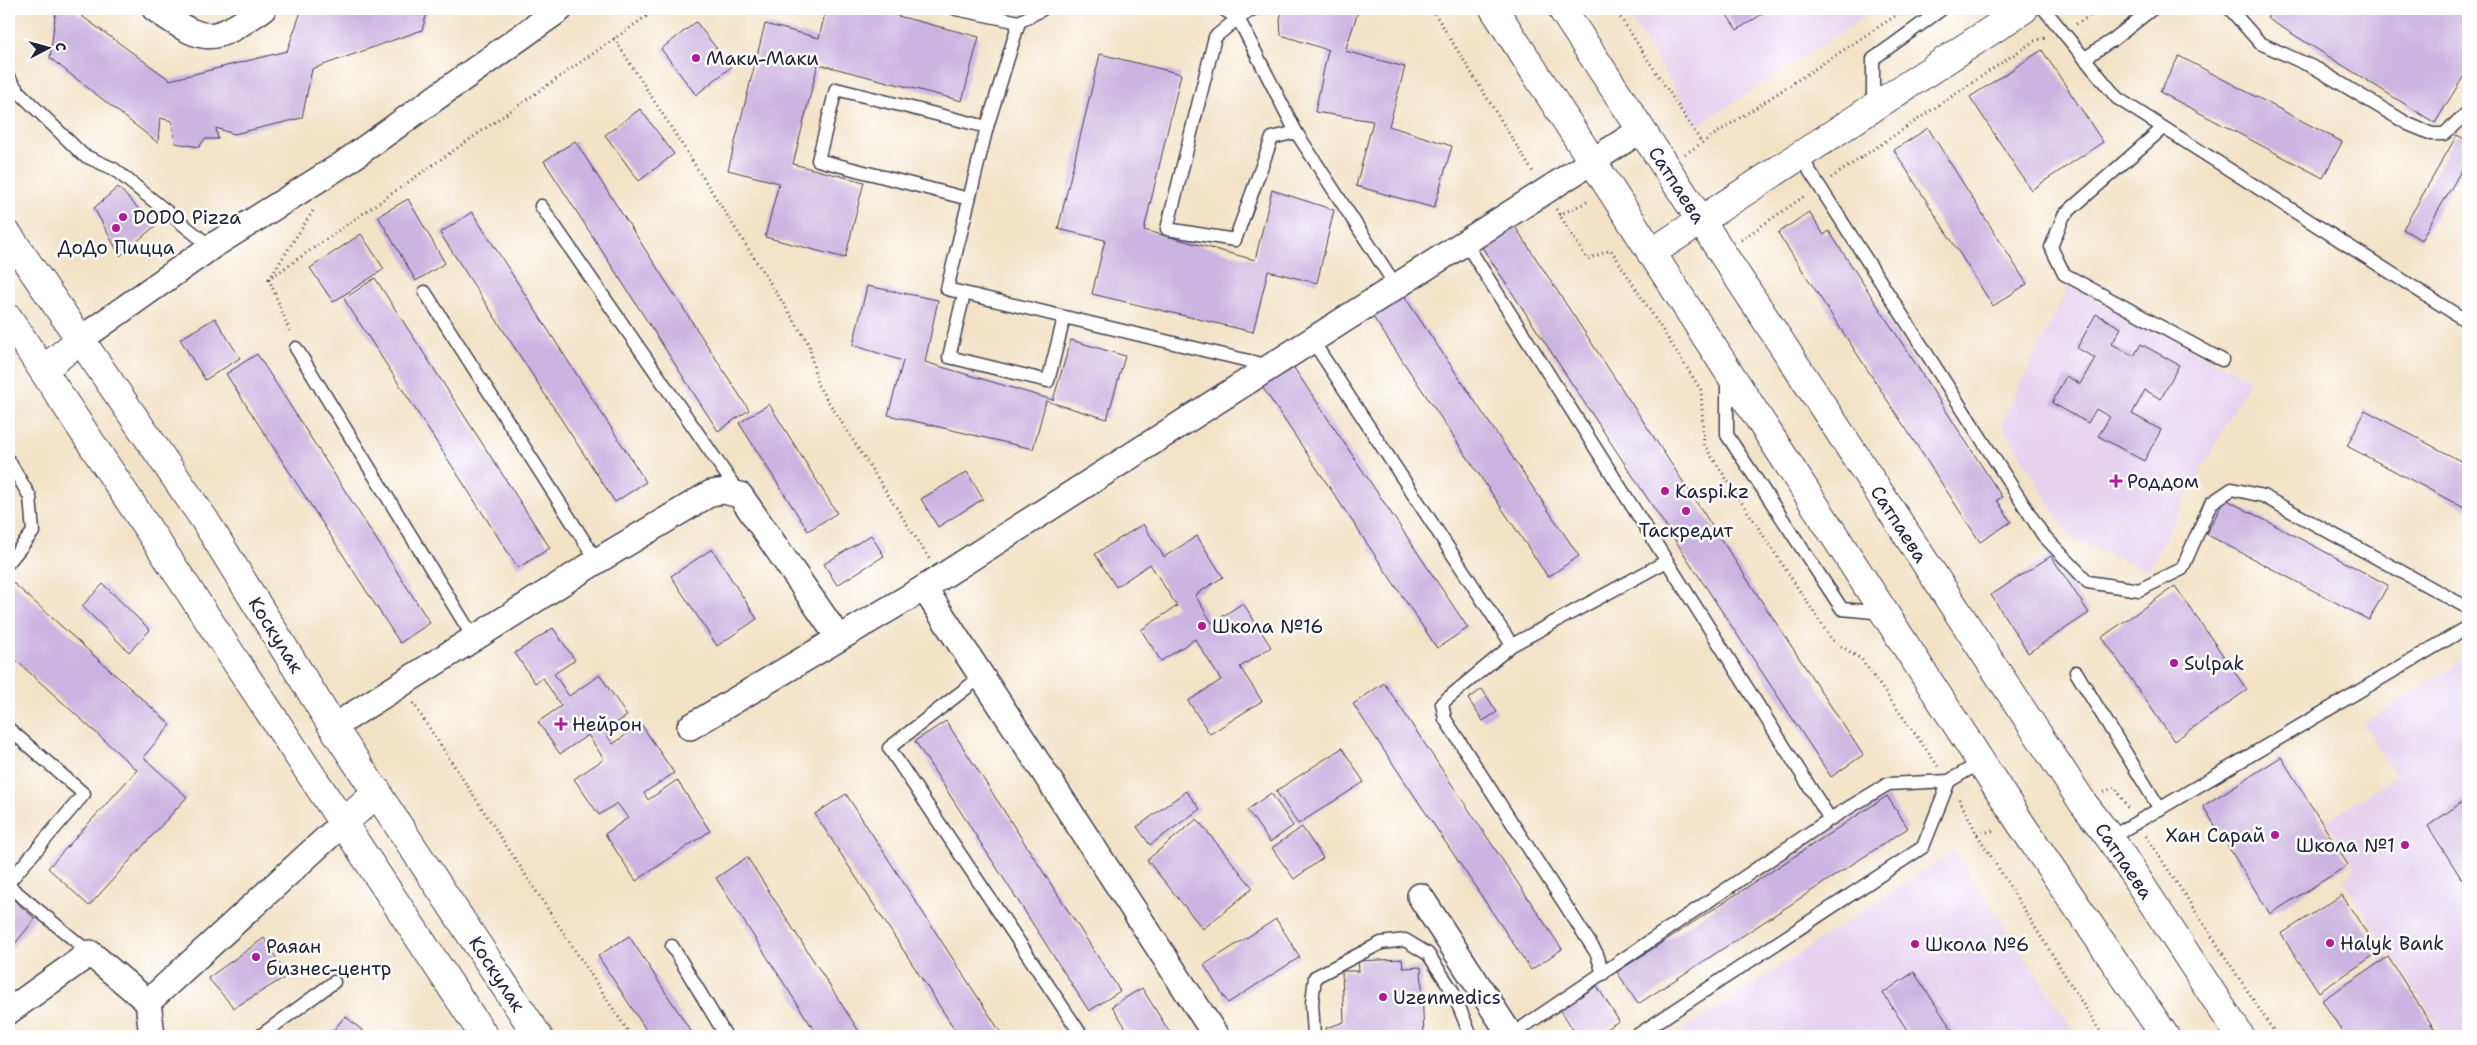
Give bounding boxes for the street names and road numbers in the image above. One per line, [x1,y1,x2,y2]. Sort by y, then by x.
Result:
street label: Сатпаева [1643,142,1711,228]
street label: Сатпаева [1865,481,1933,567]
street label: Коскулак [243,592,309,678]
street label: Сатпаева [2089,818,2159,904]
street label: Коскулак [463,931,531,1017]

